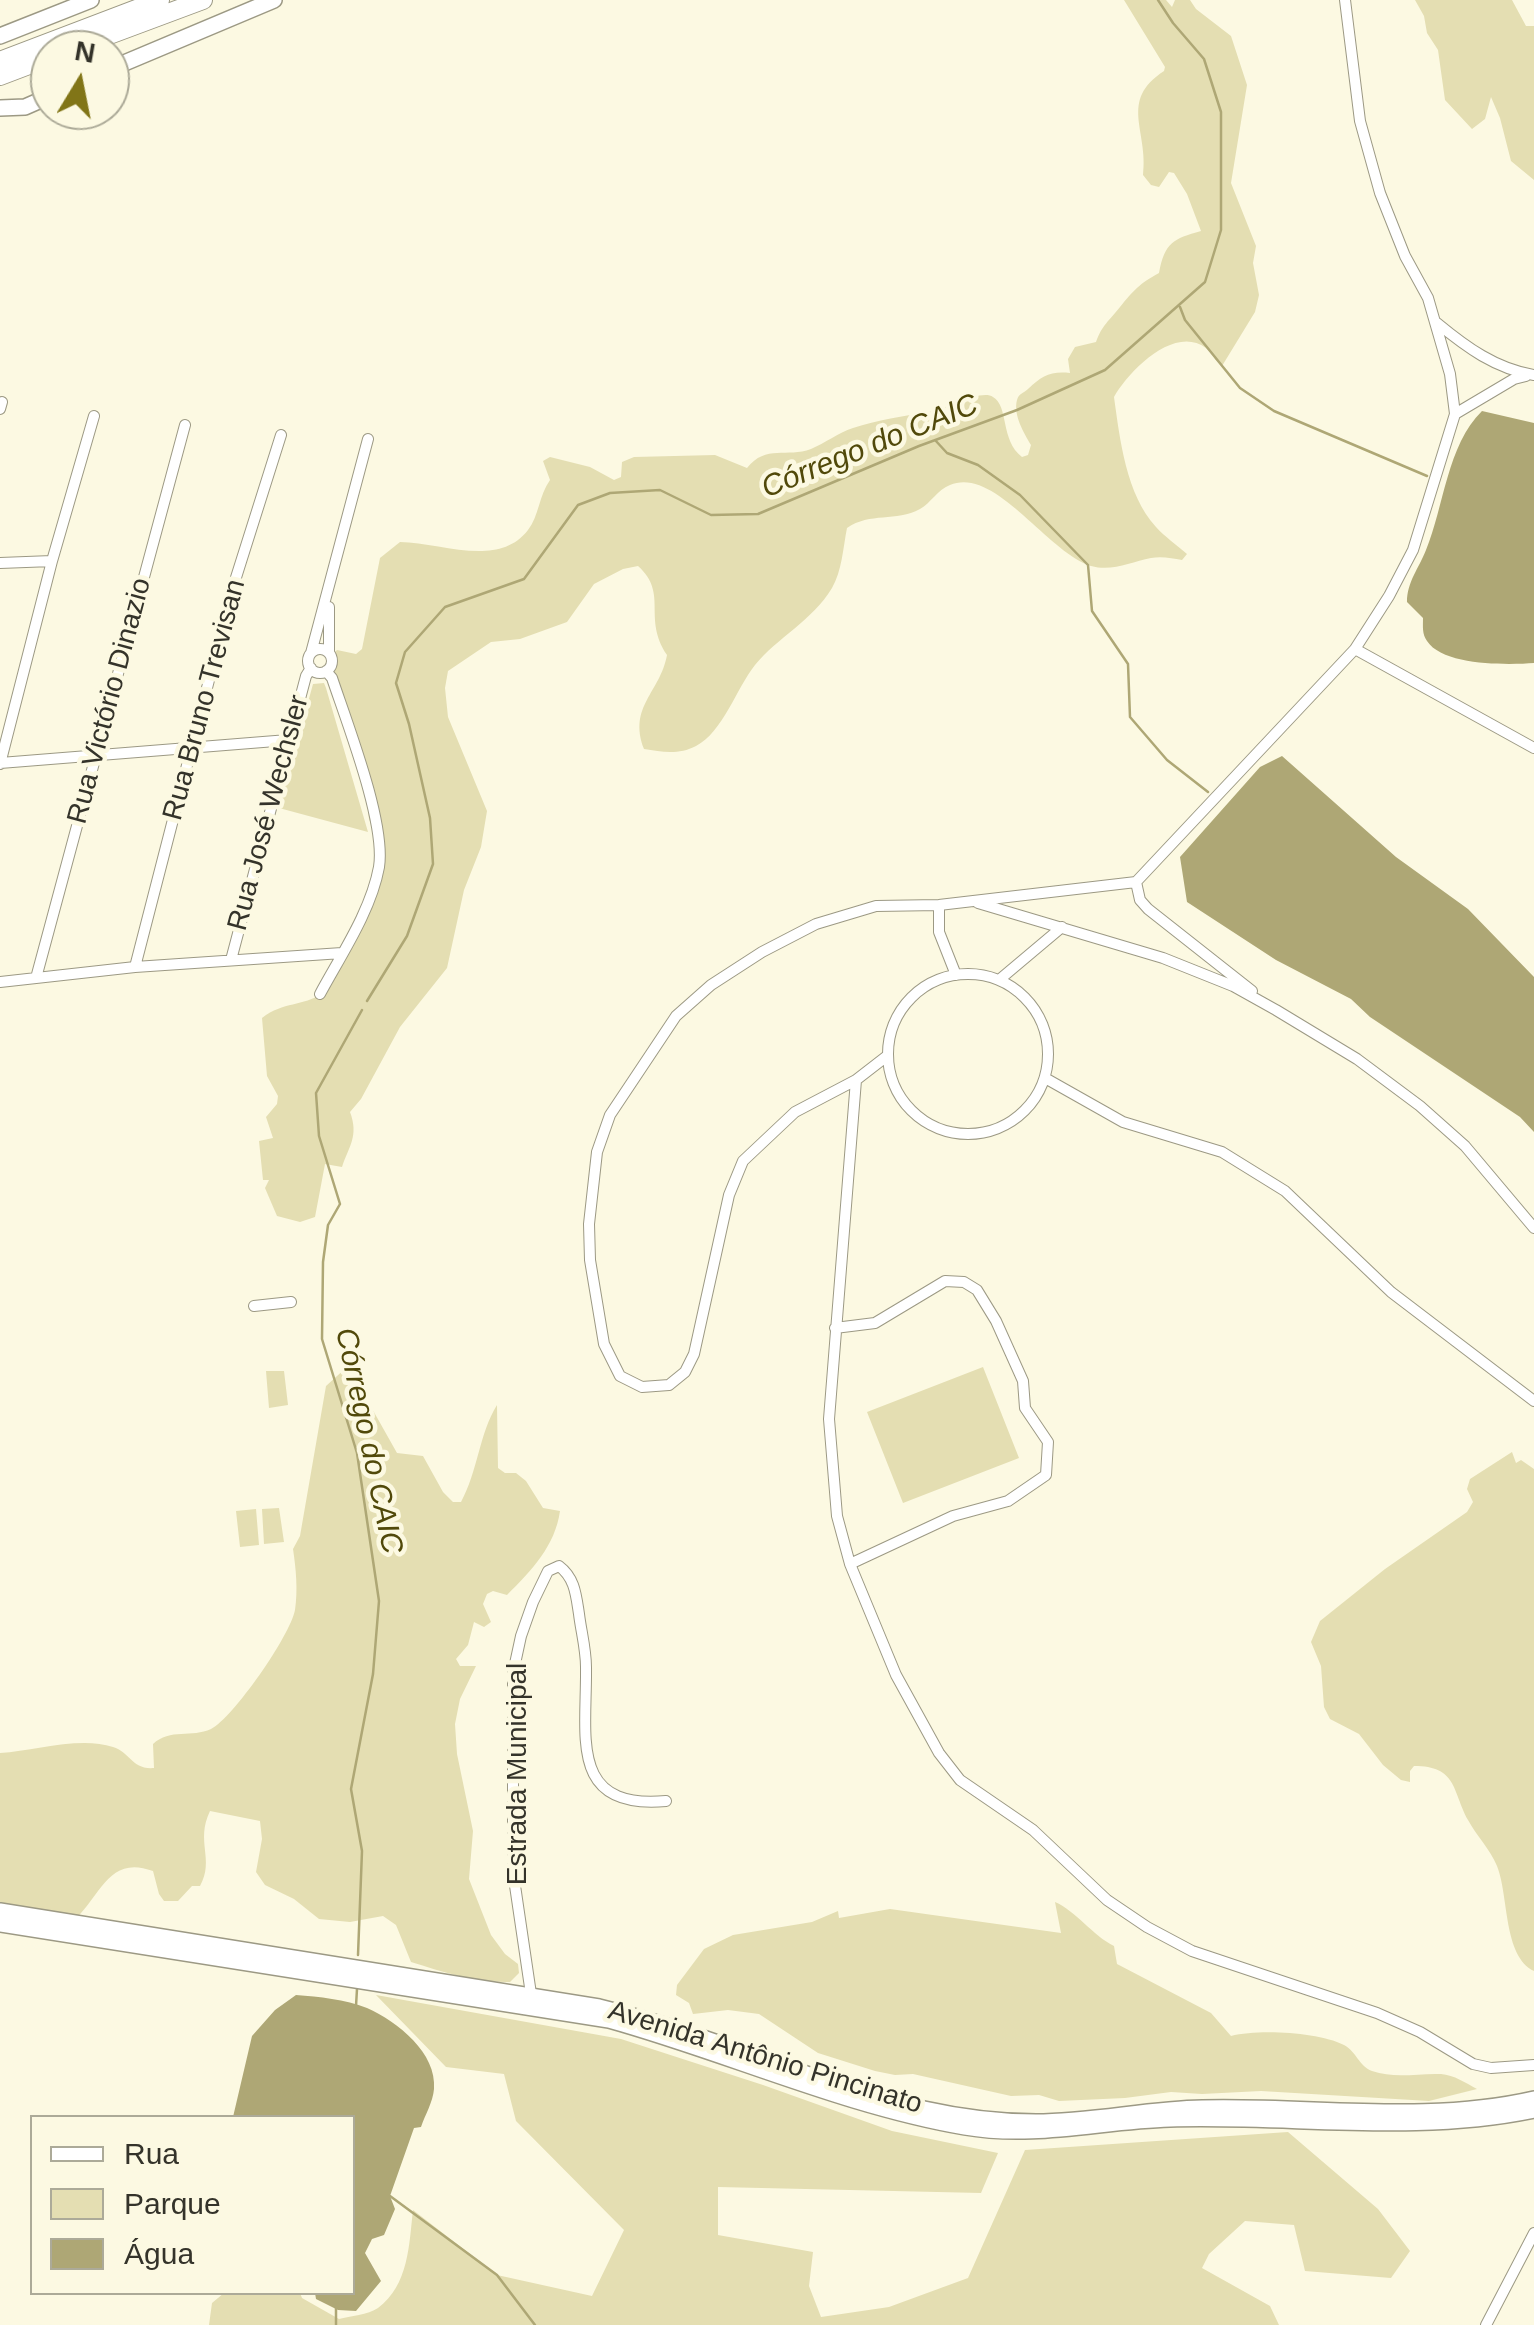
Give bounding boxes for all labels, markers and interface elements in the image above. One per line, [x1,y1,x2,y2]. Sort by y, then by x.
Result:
north arrow [30,30,130,130]
text: N [72,35,98,69]
water label: Córrego do CAIC [757,387,983,507]
street label: Rua Victório Dinazio [61,574,159,828]
street label: Rua Bruno Trevisan [157,576,253,824]
street label: Rua José Wechsler [221,692,317,934]
water label: Córrego do CAIC [326,1325,410,1557]
street label: Estrada Municipal [501,1663,535,1885]
street label: Avenida Antônio Pincinato [604,1994,926,2122]
legend [30,2115,355,2295]
text: Rua [124,2137,179,2170]
text: Parque [124,2187,221,2220]
text: Água [124,2237,194,2270]

